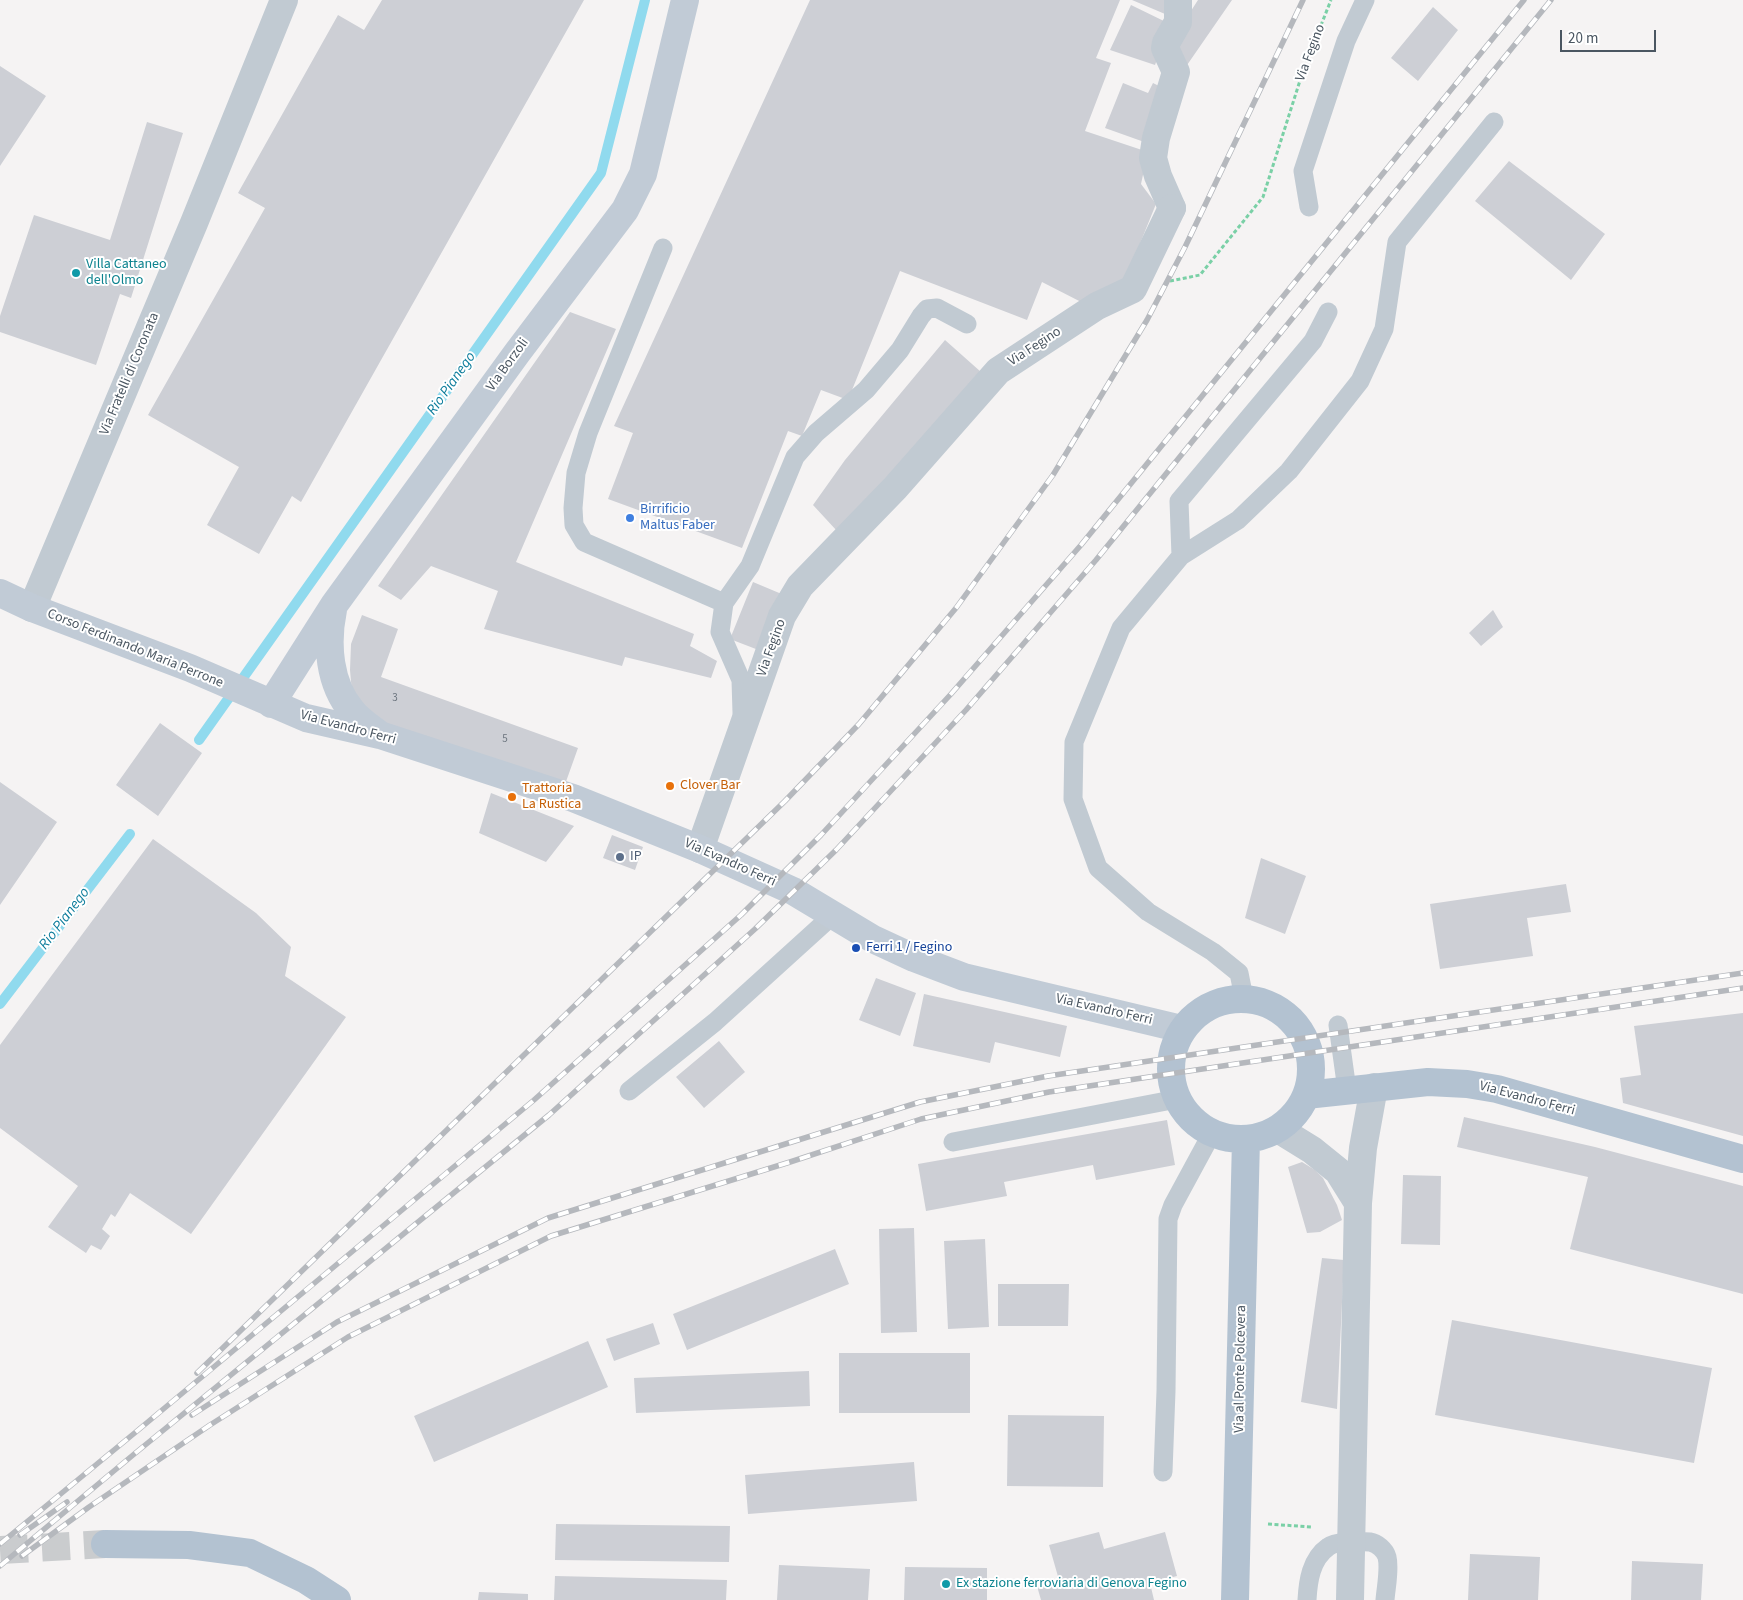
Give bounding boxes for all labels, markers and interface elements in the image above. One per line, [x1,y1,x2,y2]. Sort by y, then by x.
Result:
scale bar [1563,20,1659,52]
street label: Via Fegino [1292,22,1330,84]
text: 20 m [1568,28,1598,49]
place label: Villa Cattaneo dell'Olmo [86,257,167,290]
marker: Villa Cattaneo dell'Olmo [70,267,82,279]
street label: Via Fratelli di Coronata [97,310,163,438]
street label: Via Fegino [1005,324,1065,370]
street label: Via Borzoli [483,335,533,395]
water label: Rio Pianego [424,349,480,419]
place label: Birrificio Maltus Faber [640,502,715,534]
marker: Birrificio Maltus Faber [624,512,636,524]
street label: Corso Ferdinando Maria Perrone [44,606,226,692]
street label: Via Fegino [754,617,790,679]
house number: 3 [392,692,398,706]
street label: Via Evandro Ferri [298,707,398,749]
house number: 5 [502,733,508,747]
place label: Clover Bar [680,778,740,794]
marker: Clover Bar [664,780,676,792]
place label: Trattoria La Rustica [522,781,581,814]
marker: Trattoria La Rustica [506,791,518,803]
street label: Via Evandro Ferri [682,835,778,891]
place label: IP [630,849,642,865]
marker: IP [614,851,626,863]
water label: Rio Pianego [36,884,94,954]
place label: Ferri 1 / Fegino [866,940,952,956]
marker: Ferri 1 / Fegino [850,942,862,954]
street label: Via Evandro Ferri [1054,991,1154,1029]
street label: Via Evandro Ferri [1477,1078,1577,1120]
street label: Via al Ponte Polcevera [1231,1305,1251,1433]
place label: Ex stazione ferroviaria di Genova Fegino [956,1576,1187,1592]
marker: Ex stazione ferroviaria di Genova Fegino [940,1578,952,1590]

